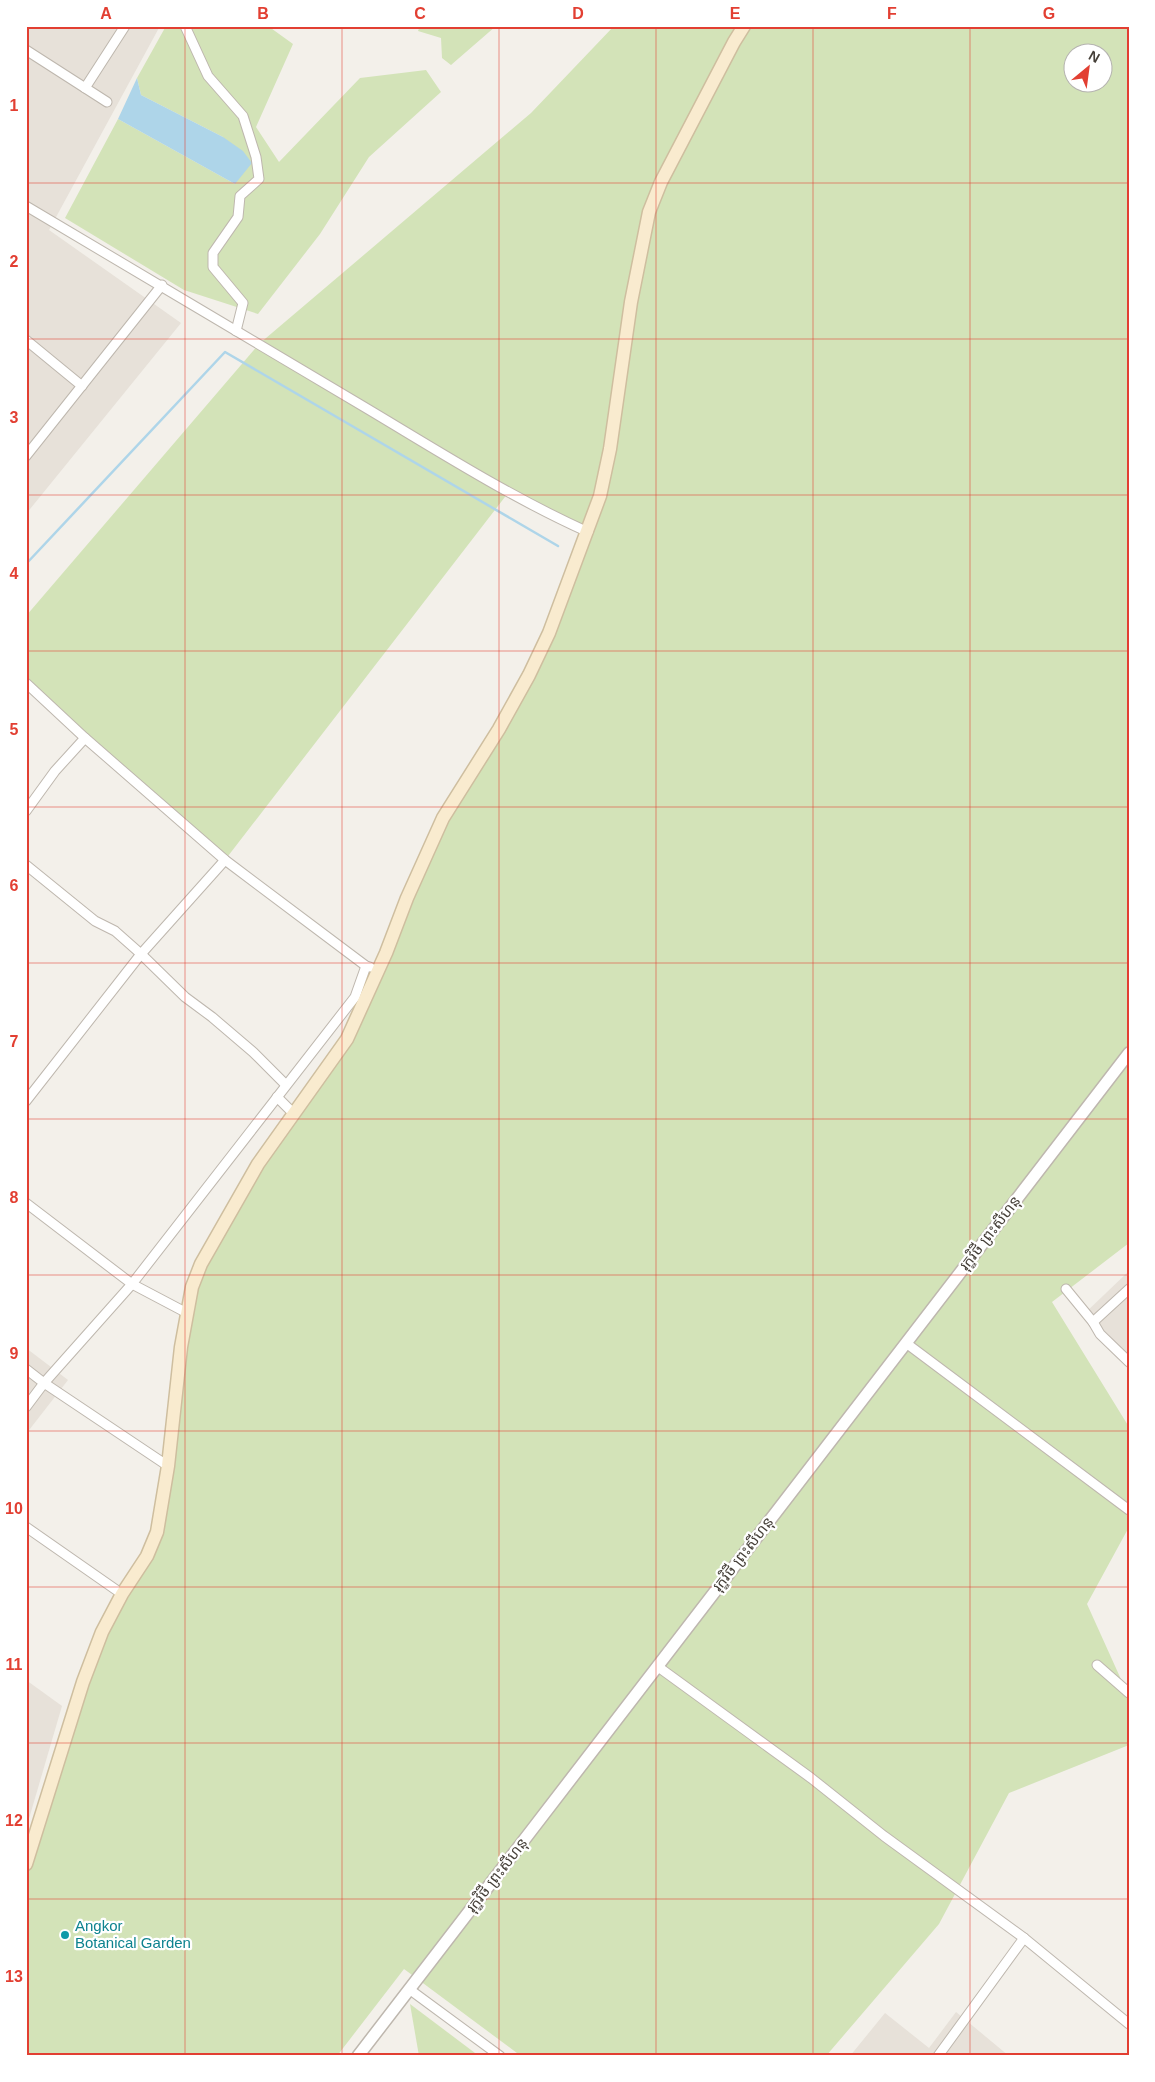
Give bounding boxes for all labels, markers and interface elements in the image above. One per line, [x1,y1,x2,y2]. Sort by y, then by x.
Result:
text: A [100,5,112,22]
text: B [257,5,269,22]
text: C [414,5,426,22]
text: D [572,5,584,22]
text: E [730,5,741,22]
text: F [887,5,897,22]
text: G [1043,5,1055,22]
north arrow [1062,42,1112,92]
text: N [1086,47,1103,66]
text: 1 [10,97,19,114]
text: 2 [10,253,19,270]
text: 3 [10,409,19,426]
text: 4 [10,565,19,582]
text: 5 [10,721,19,738]
text: 6 [10,877,19,894]
text: 7 [10,1033,19,1050]
text: 8 [10,1189,19,1206]
street label: រុក្ខវិថី ព្រះសីហនុ [955,1192,1025,1274]
text: 9 [10,1345,19,1362]
text: 10 [5,1500,23,1517]
street label: រុក្ខវិថី ព្រះសីហនុ [708,1513,778,1595]
text: 11 [6,1656,23,1673]
text: 12 [5,1812,23,1829]
street label: រុក្ខវិថី ព្រះសីហនុ [462,1834,532,1916]
place label: Angkor Botanical Garden [75,1917,191,1951]
marker: Angkor Botanical Garden [59,1929,71,1941]
text: 13 [5,1968,23,1985]

